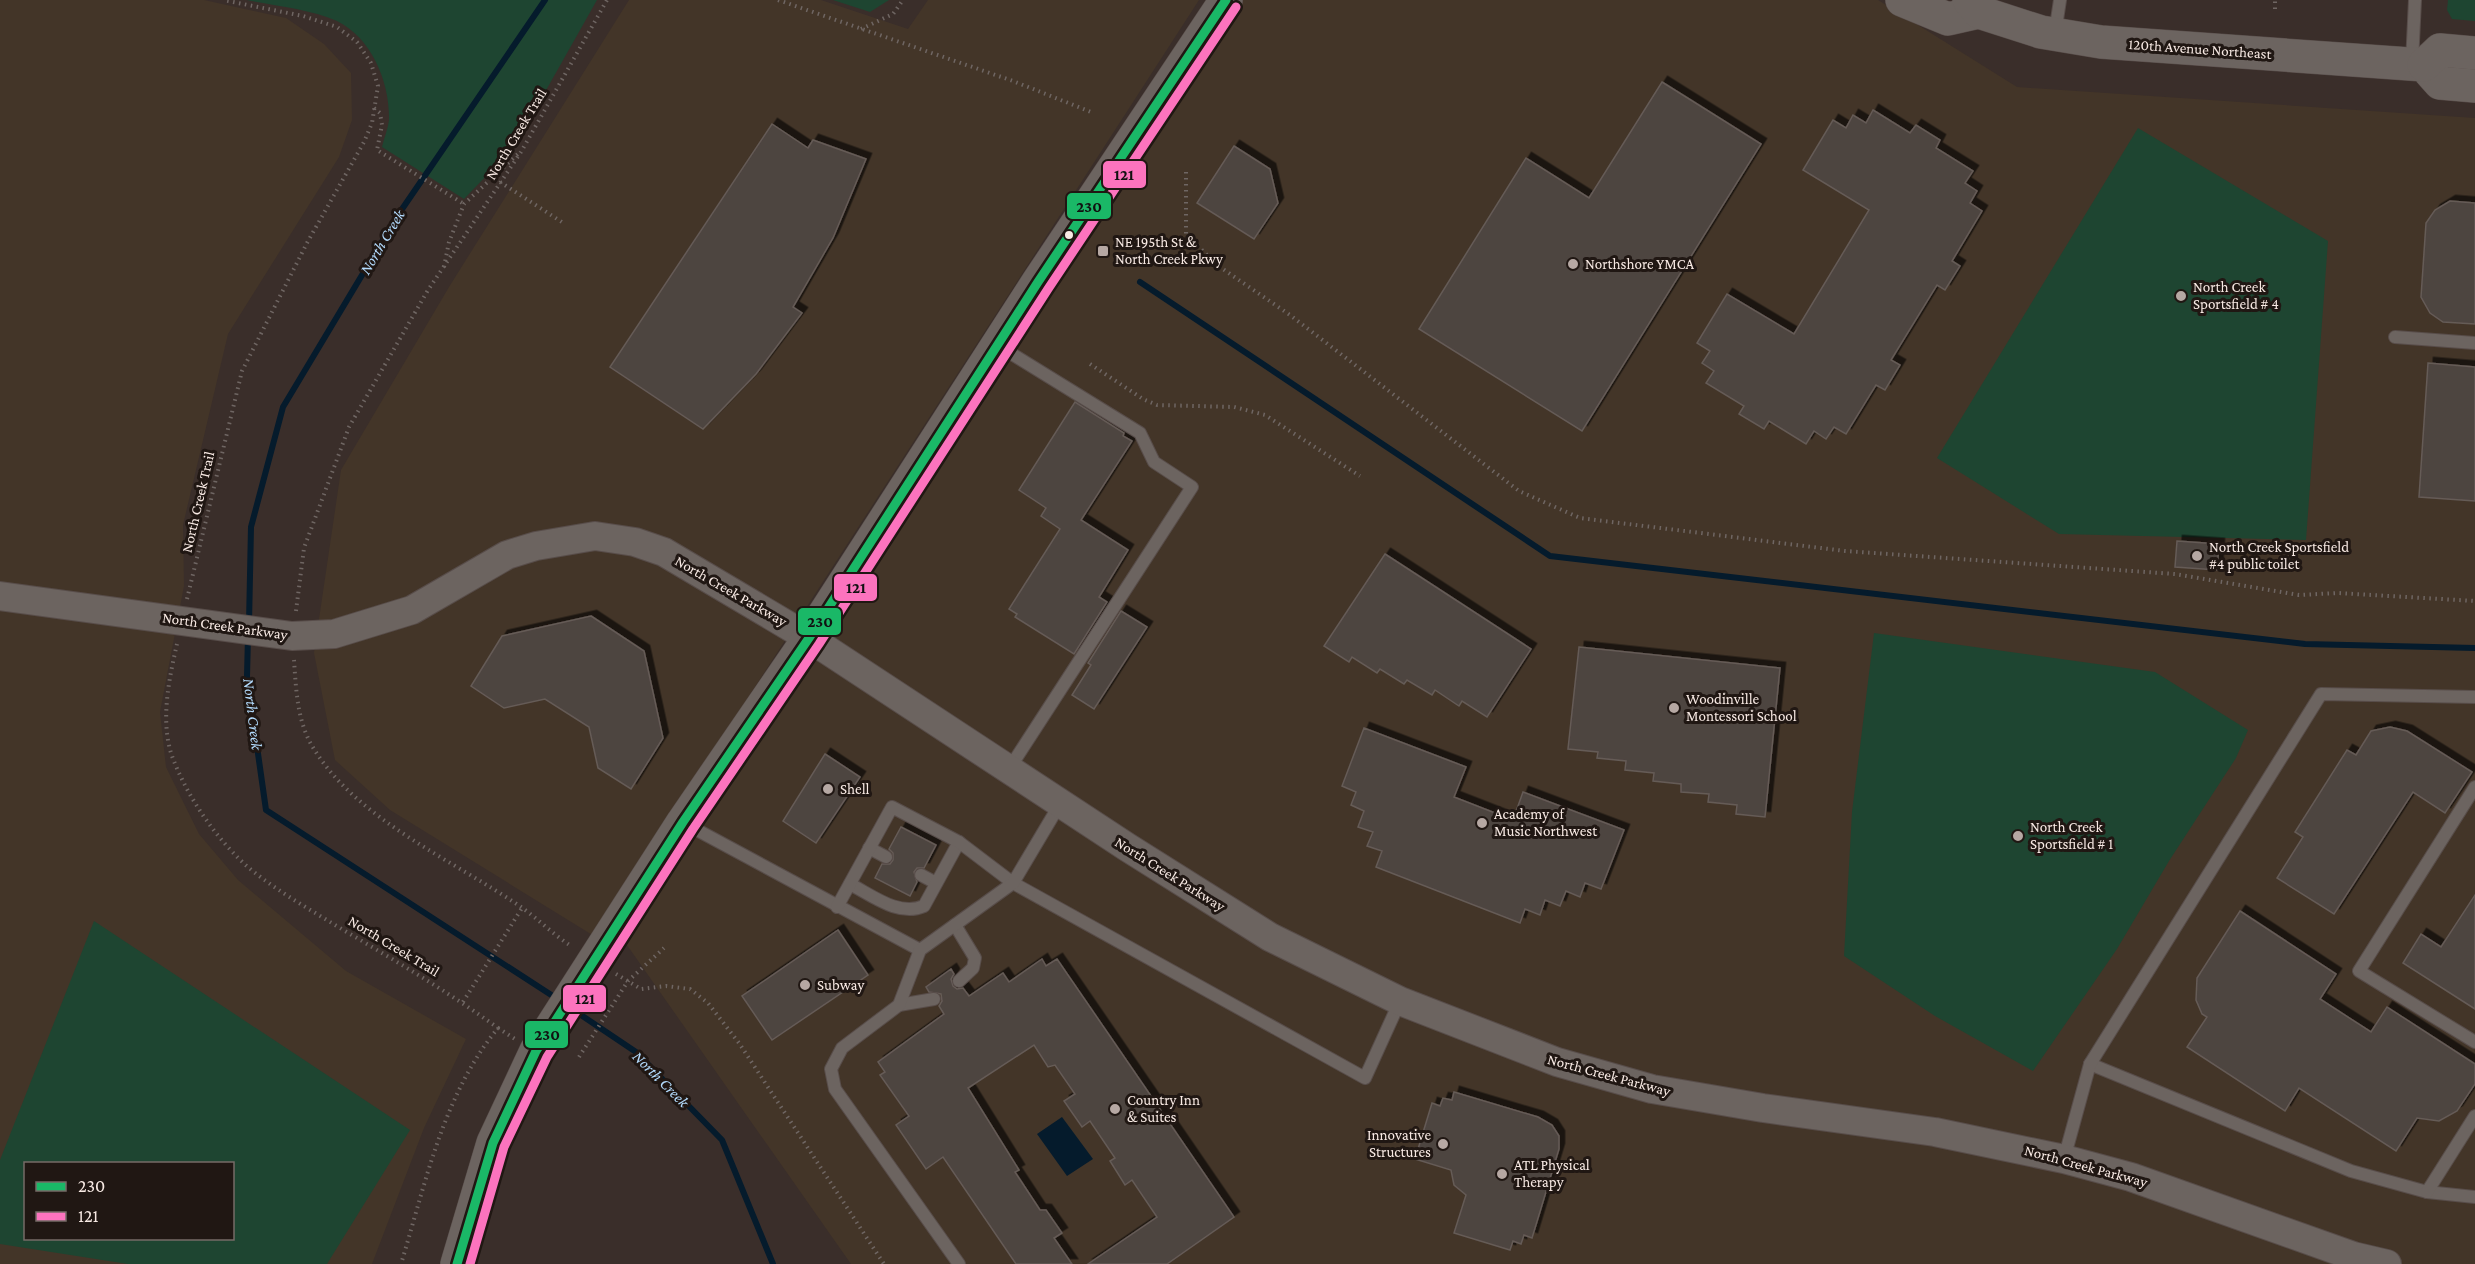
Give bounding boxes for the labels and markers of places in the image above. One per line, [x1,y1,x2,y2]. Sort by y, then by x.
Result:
unlabelled marker [1063,229,1075,241]
place label: NE 195th St & North Creek Pkwy [1115,234,1223,268]
marker: NE 195th St & North Creek Pkwy [1096,244,1110,258]
place label: Northshore YMCA [1585,256,1694,272]
marker: Northshore YMCA [1566,257,1580,271]
place label: North Creek Sportsfield # 4 [2193,279,2279,313]
marker: North Creek Sportsfield # 4 [2174,289,2188,303]
place label: North Creek Sportsfield #4 public toilet [2209,539,2349,573]
marker: North Creek Sportsfield #4 public toilet [2190,549,2204,563]
place label: Woodinville Montessori School [1686,691,1797,724]
marker: Woodinville Montessori School [1667,701,1681,715]
place label: Shell [840,781,870,797]
marker: Shell [821,782,835,796]
place label: Academy of Music Northwest [1494,806,1598,839]
marker: Academy of Music Northwest [1475,816,1489,830]
place label: North Creek Sportsfield # 1 [2030,819,2113,853]
marker: North Creek Sportsfield # 1 [2011,829,2025,843]
place label: Subway [817,977,864,994]
marker: Subway [798,978,812,992]
place label: Country Inn & Suites [1127,1092,1200,1125]
marker: Country Inn & Suites [1108,1102,1122,1116]
place label: Innovative Structures [1367,1127,1431,1160]
marker: Innovative Structures [1436,1137,1450,1151]
place label: ATL Physical Therapy [1514,1157,1590,1191]
marker: ATL Physical Therapy [1495,1167,1509,1181]

